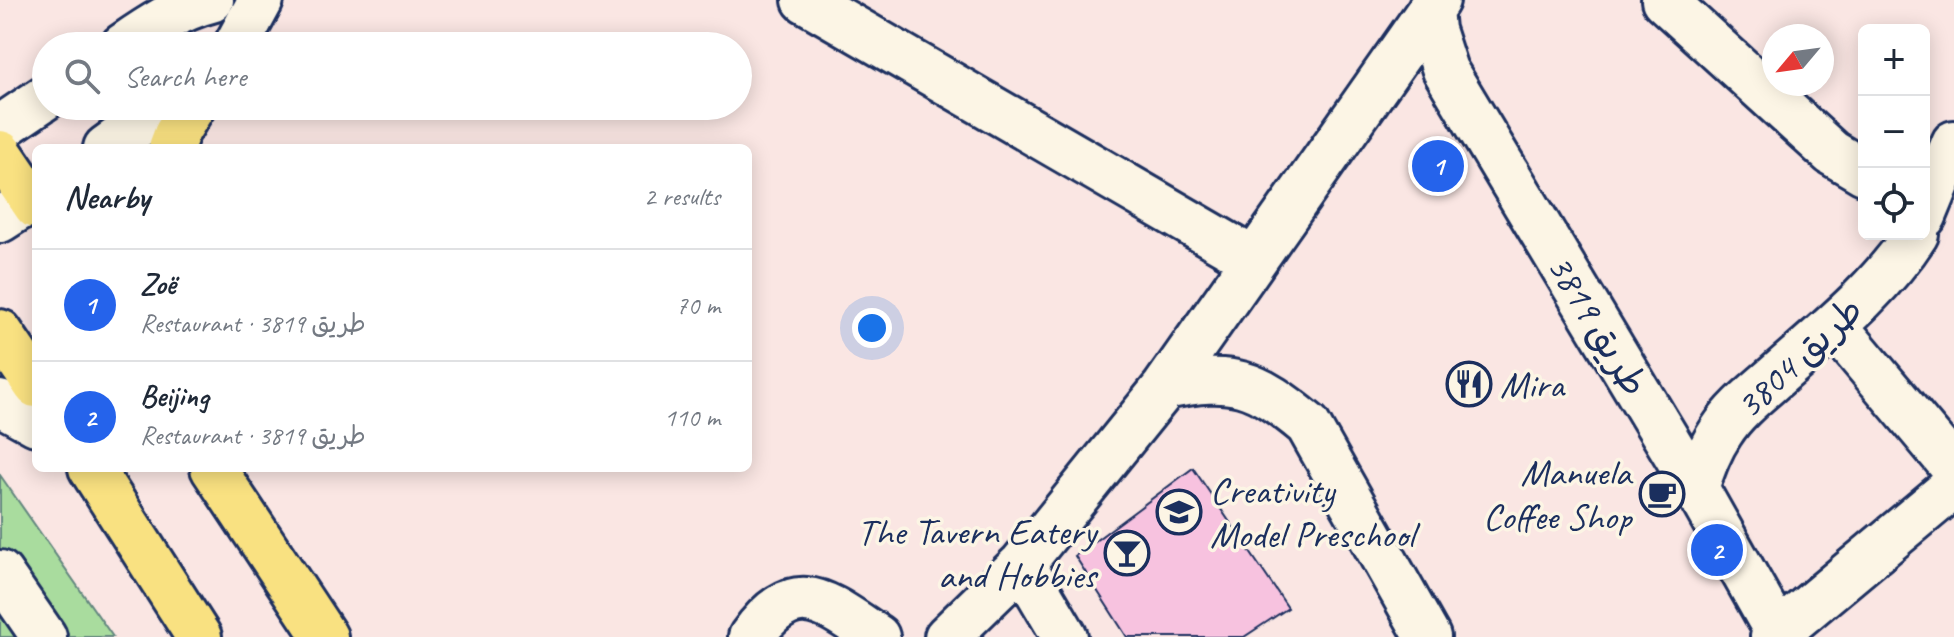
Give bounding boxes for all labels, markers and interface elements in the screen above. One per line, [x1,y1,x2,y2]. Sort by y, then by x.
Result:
north arrow [1762,24,1834,96]
map controls [1858,24,1930,240]
button: + [1858,24,1930,96]
search box [32,32,752,120]
icon: search [60,54,104,98]
text: Search here [124,57,246,95]
button: − [1858,96,1930,168]
pin: 1 [1412,136,1464,196]
button: locate [1858,168,1930,240]
text: Nearby [64,175,150,218]
text: 2 results [644,180,720,213]
street label: طريق 3819 [1537,246,1658,405]
text: Zoë [140,265,175,303]
street label: طريق 3804 [1726,287,1873,428]
text: 1 [84,289,96,322]
text: 70 m [676,289,720,322]
text: Restaurant · طريق 3819 [140,307,366,340]
your location [852,308,892,348]
restaurant icon: Mira [1445,360,1493,408]
place label: Mira [1500,361,1567,408]
text: Beijing [140,377,209,415]
text: 2 [84,401,96,434]
text: 110 m [664,401,720,434]
text: Restaurant · طريق 3819 [140,419,366,452]
place label: Manuela Coffee Shop [1483,449,1634,540]
place label: Creativity Model Preschool [1210,467,1421,558]
cafe icon: Manuela Coffee Shop [1638,470,1686,518]
school or university icon: Creativity Model Preschool [1155,488,1203,536]
place label: The Tavern Eatery and Hobbies [857,508,1099,599]
pin: 2 [1691,520,1743,580]
bar icon: The Tavern Eatery and Hobbies [1103,529,1151,577]

